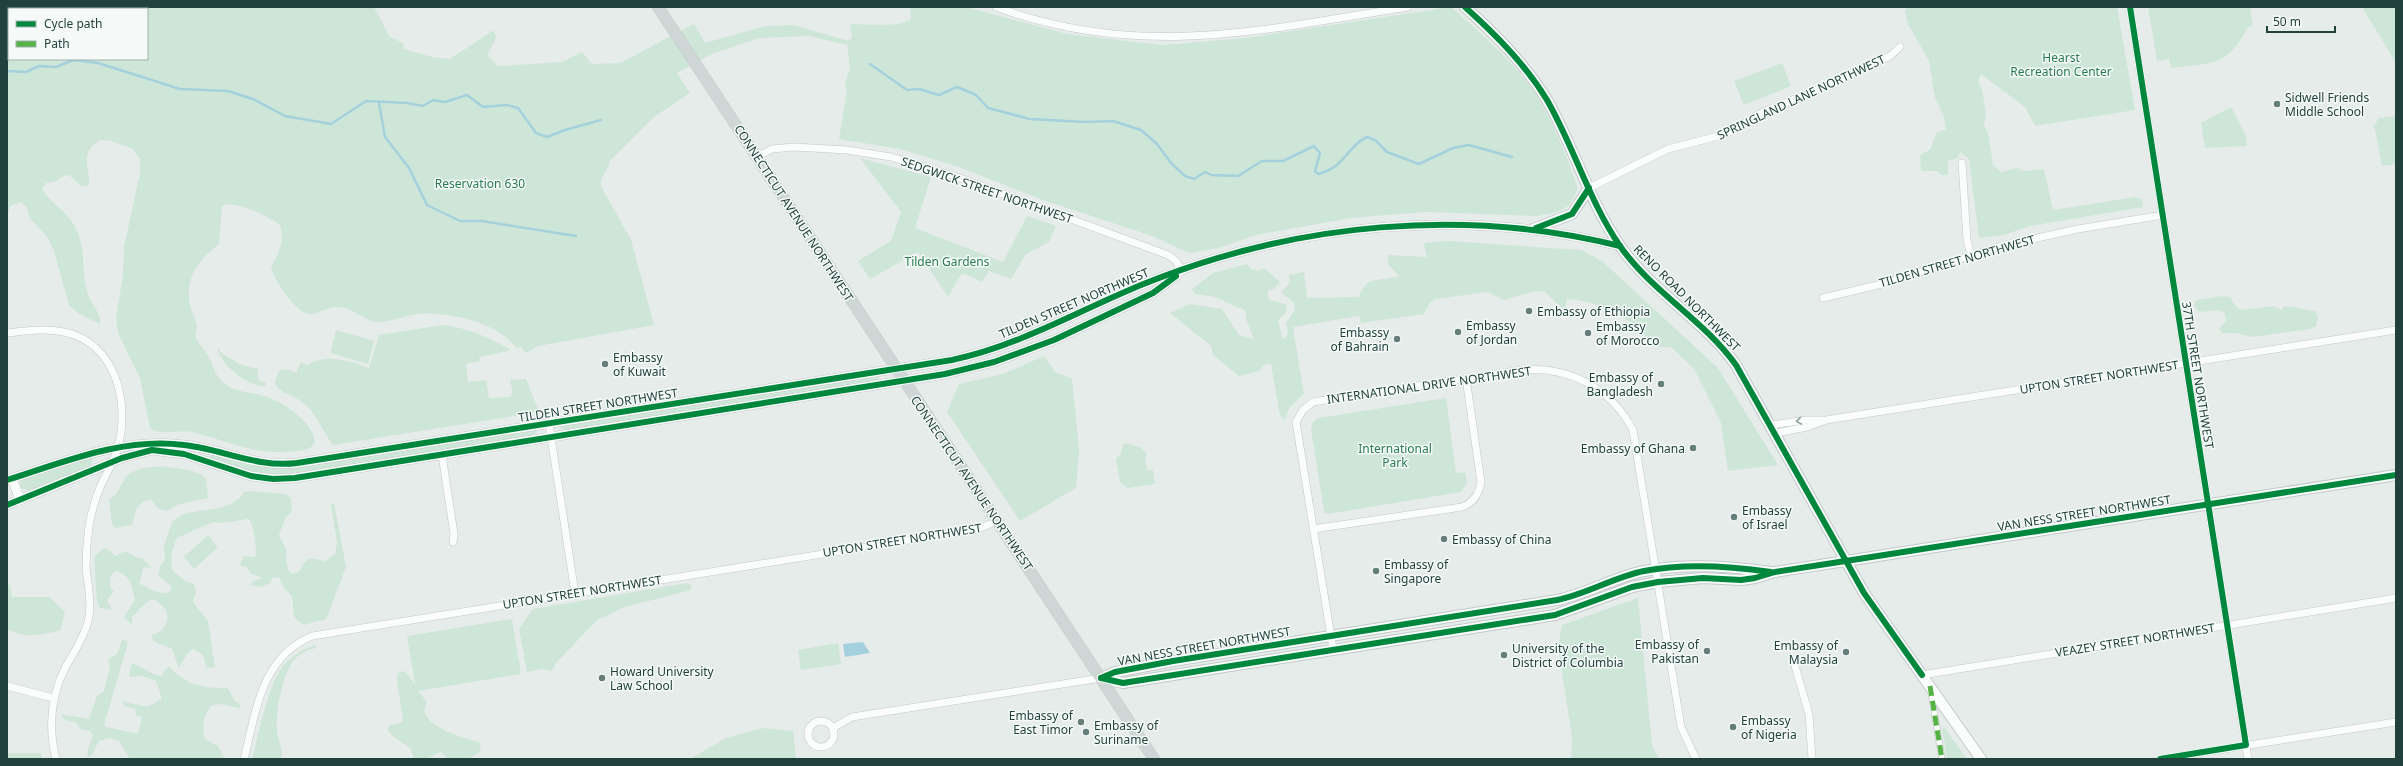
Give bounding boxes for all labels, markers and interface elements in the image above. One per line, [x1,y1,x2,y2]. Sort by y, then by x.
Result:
legend [8,8,148,60]
scale bar [2267,8,2335,34]
text: 50 m [2273,13,2301,30]
text: Cycle path [44,15,102,32]
text: Path [44,35,70,52]
park label: Hearst Recreation Center [2010,49,2112,80]
street label: SPRINGLAND LANE NORTHWEST [1714,50,1888,144]
place label: Sidwell Friends Middle School [2285,89,2369,120]
marker: Sidwell Friends Middle School [2272,99,2282,109]
street label: CONNECTICUT AVENUE NORTHWEST [730,121,858,305]
street label: SEDGWICK STREET NORTHWEST [899,153,1075,228]
park label: Reservation 630 [435,175,525,192]
street label: TILDEN STREET NORTHWEST [1877,231,2037,291]
street label: RENO ROAD NORTHWEST [1630,241,1744,355]
park label: Tilden Gardens [904,253,990,270]
street label: TILDEN STREET NORTHWEST [996,264,1152,342]
street label: 37TH STREET NORTHWEST [2178,300,2218,450]
place label: Embassy of Ethiopia [1537,303,1650,320]
marker: Embassy of Ethiopia [1524,306,1534,316]
place label: Embassy of Jordan [1466,317,1517,348]
place label: Embassy of Morocco [1596,318,1659,349]
place label: Embassy of Bahrain [1331,324,1390,355]
marker: Embassy of Jordan [1453,327,1463,337]
marker: Embassy of Morocco [1583,328,1593,338]
marker: Embassy of Bahrain [1392,334,1402,344]
place label: Embassy of Kuwait [613,349,667,380]
street label: UPTON STREET NORTHWEST [2018,356,2180,398]
marker: Embassy of Kuwait [600,359,610,369]
street label: INTERNATIONAL DRIVE NORTHWEST [1326,362,1533,408]
place label: Embassy of Bangladesh [1587,369,1654,400]
marker: Embassy of Bangladesh [1656,379,1666,389]
street label: TILDEN STREET NORTHWEST [517,384,679,426]
street label: CONNECTICUT AVENUE NORTHWEST [907,392,1037,574]
one-way arrow [1796,416,1802,425]
park label: International Park [1358,440,1432,471]
place label: Embassy of Ghana [1581,440,1685,457]
marker: Embassy of Ghana [1688,443,1698,453]
street label: VAN NESS STREET NORTHWEST [1996,491,2172,535]
place label: Embassy of Israel [1742,502,1793,533]
marker: Embassy of Israel [1729,512,1739,522]
street label: UPTON STREET NORTHWEST [821,519,983,561]
place label: Embassy of China [1452,531,1552,548]
marker: Embassy of China [1439,534,1449,544]
place label: Embassy of Singapore [1384,556,1449,587]
marker: Embassy of Singapore [1371,566,1381,576]
street label: UPTON STREET NORTHWEST [501,571,663,613]
street label: VEAZEY STREET NORTHWEST [2054,619,2216,661]
street label: VAN NESS STREET NORTHWEST [1116,622,1292,670]
place label: Embassy of Pakistan [1635,636,1700,667]
place label: Embassy of Malaysia [1774,637,1839,668]
place label: University of the District of Columbia [1512,640,1624,671]
marker: Embassy of Pakistan [1702,646,1712,656]
marker: Embassy of Malaysia [1841,647,1851,657]
marker: University of the District of Columbia [1499,650,1509,660]
place label: Howard University Law School [610,663,715,694]
marker: Howard University Law School [597,673,607,683]
place label: Embassy of East Timor [1009,707,1074,738]
place label: Embassy of Nigeria [1741,712,1797,743]
marker: Embassy of East Timor [1076,717,1086,727]
place label: Embassy of Suriname [1094,717,1159,748]
marker: Embassy of Nigeria [1728,722,1738,732]
marker: Embassy of Suriname [1081,727,1091,737]

